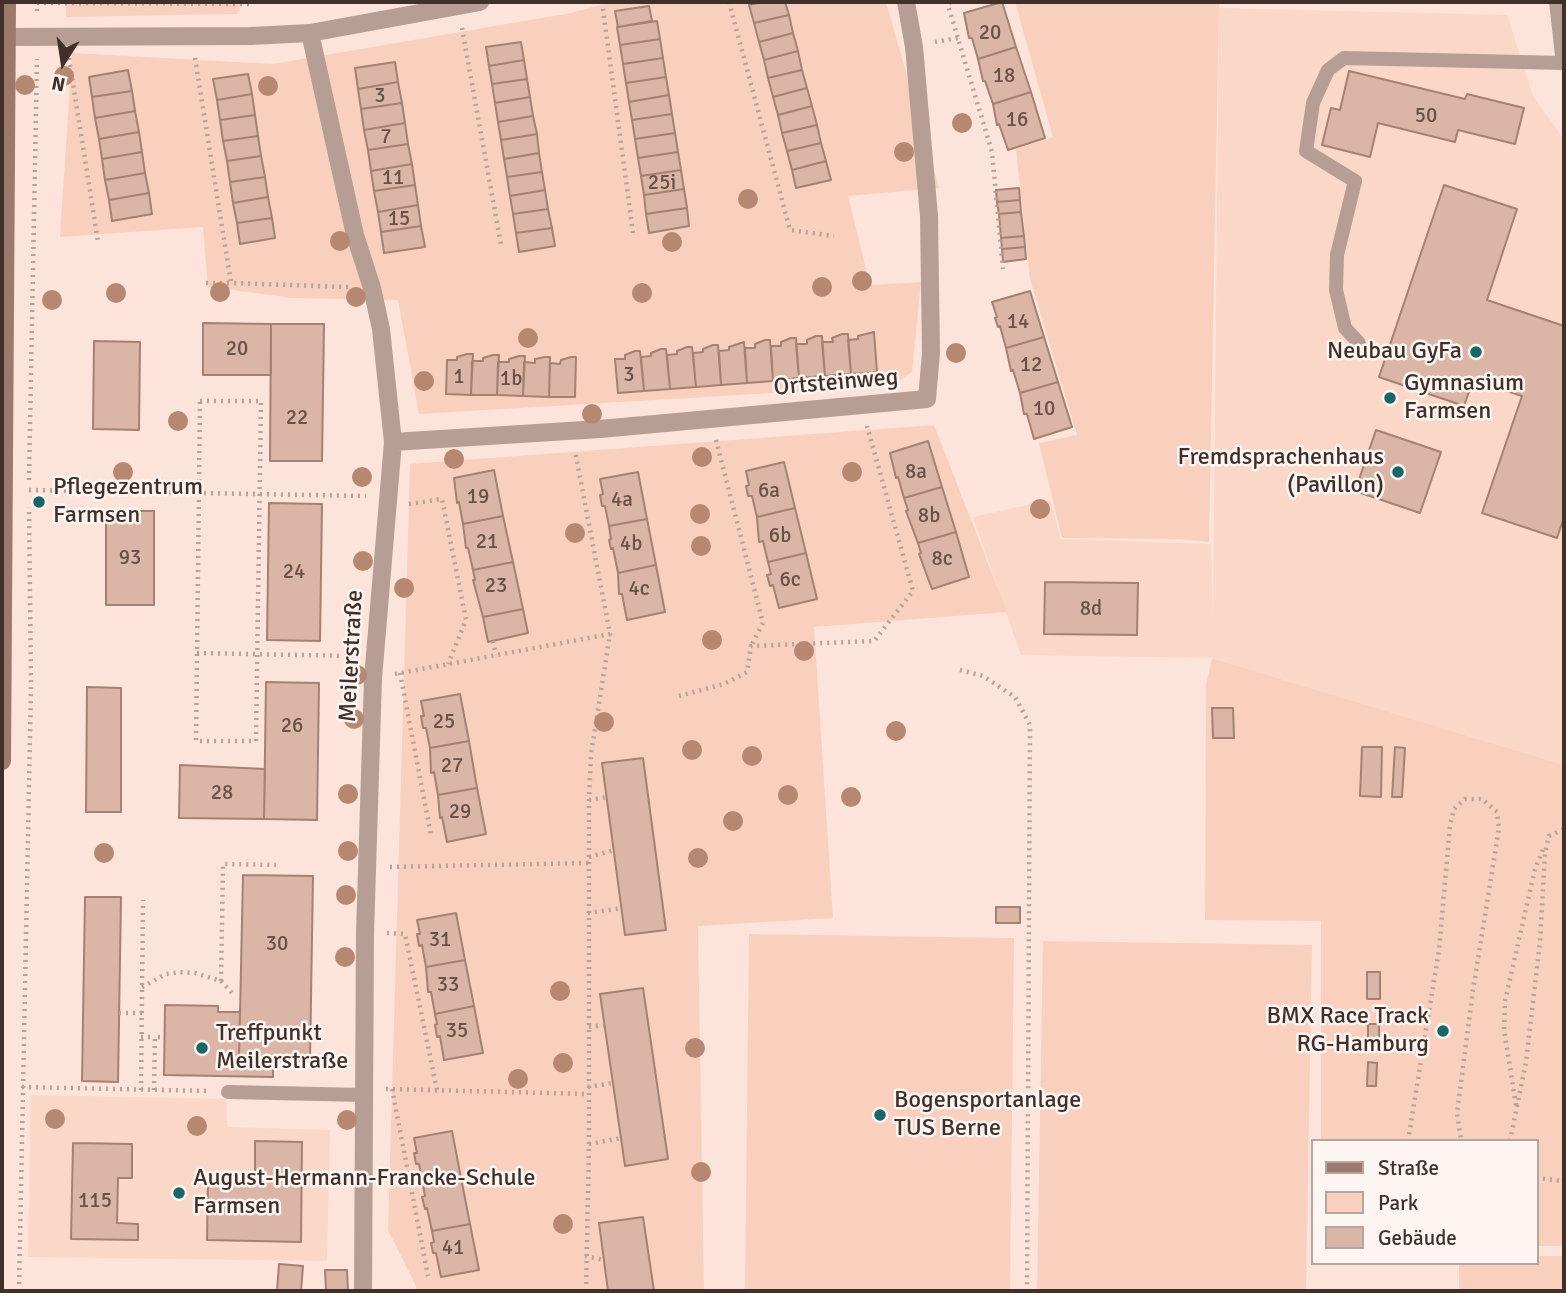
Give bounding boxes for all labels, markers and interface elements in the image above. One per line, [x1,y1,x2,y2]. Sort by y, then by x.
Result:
house number: 20 [979,20,1001,46]
north arrow [28,28,98,98]
house number: 18 [993,63,1015,89]
text: N [50,70,68,97]
house number: 3 [374,83,386,109]
house number: 50 [1415,103,1437,129]
house number: 16 [1006,107,1028,133]
house number: 7 [380,124,392,150]
house number: 11 [382,165,404,191]
house number: 25i [648,170,676,196]
house number: 15 [388,206,410,232]
house number: 14 [1007,309,1029,335]
house number: 20 [226,336,248,362]
place label: Neubau GyFa [1327,338,1462,366]
marker: Neubau GyFa [1468,344,1484,360]
house number: 12 [1020,352,1042,378]
house number: 3 [623,362,635,388]
street label: Ortsteinweg [772,363,900,403]
house number: 1 [453,364,465,390]
house number: 1b [500,366,522,392]
place label: Gymnasium Farmsen [1404,370,1524,426]
marker: Gymnasium Farmsen [1382,390,1398,406]
house number: 10 [1033,396,1055,422]
house number: 22 [286,405,308,431]
place label: Fremdsprachenhaus (Pavillon) [1177,444,1384,500]
house number: 8a [905,459,927,485]
marker: Fremdsprachenhaus (Pavillon) [1390,464,1406,480]
place label: Pflegezentrum Farmsen [53,474,203,530]
house number: 6a [758,478,780,504]
house number: 19 [467,484,489,510]
house number: 4a [611,487,633,513]
marker: Pflegezentrum Farmsen [31,494,47,510]
house number: 8b [918,503,940,529]
house number: 6b [769,523,791,549]
house number: 21 [476,529,498,555]
house number: 4b [620,531,642,557]
house number: 93 [119,545,141,571]
house number: 8c [931,546,953,572]
house number: 24 [283,559,305,585]
house number: 6c [779,567,801,593]
house number: 23 [485,573,507,599]
house number: 4c [628,576,650,602]
street label: Meilerstraße [334,589,370,723]
house number: 8d [1080,596,1102,622]
house number: 25 [433,709,455,735]
house number: 26 [281,713,303,739]
house number: 27 [441,753,463,779]
house number: 28 [211,780,233,806]
house number: 29 [449,799,471,825]
house number: 31 [429,927,451,953]
house number: 30 [266,931,288,957]
house number: 33 [437,972,459,998]
place label: BMX Race Track RG-Hamburg [1266,1003,1429,1059]
house number: 35 [446,1018,468,1044]
place label: Treffpunkt Meilerstraße [216,1020,348,1076]
marker: BMX Race Track RG-Hamburg [1435,1023,1451,1039]
marker: Treffpunkt Meilerstraße [194,1040,210,1056]
place label: Bogensportanlage TUS Berne [894,1087,1081,1143]
marker: Bogensportanlage TUS Berne [872,1107,888,1123]
legend [1310,1139,1538,1265]
text: Straße [1378,1155,1439,1181]
place label: August-Hermann-Francke-Schule Farmsen [193,1165,535,1221]
marker: August-Hermann-Francke-Schule Farmsen [171,1185,187,1201]
house number: 115 [78,1188,112,1214]
text: Park [1378,1190,1418,1216]
text: Gebäude [1378,1225,1457,1251]
house number: 41 [442,1235,464,1261]

